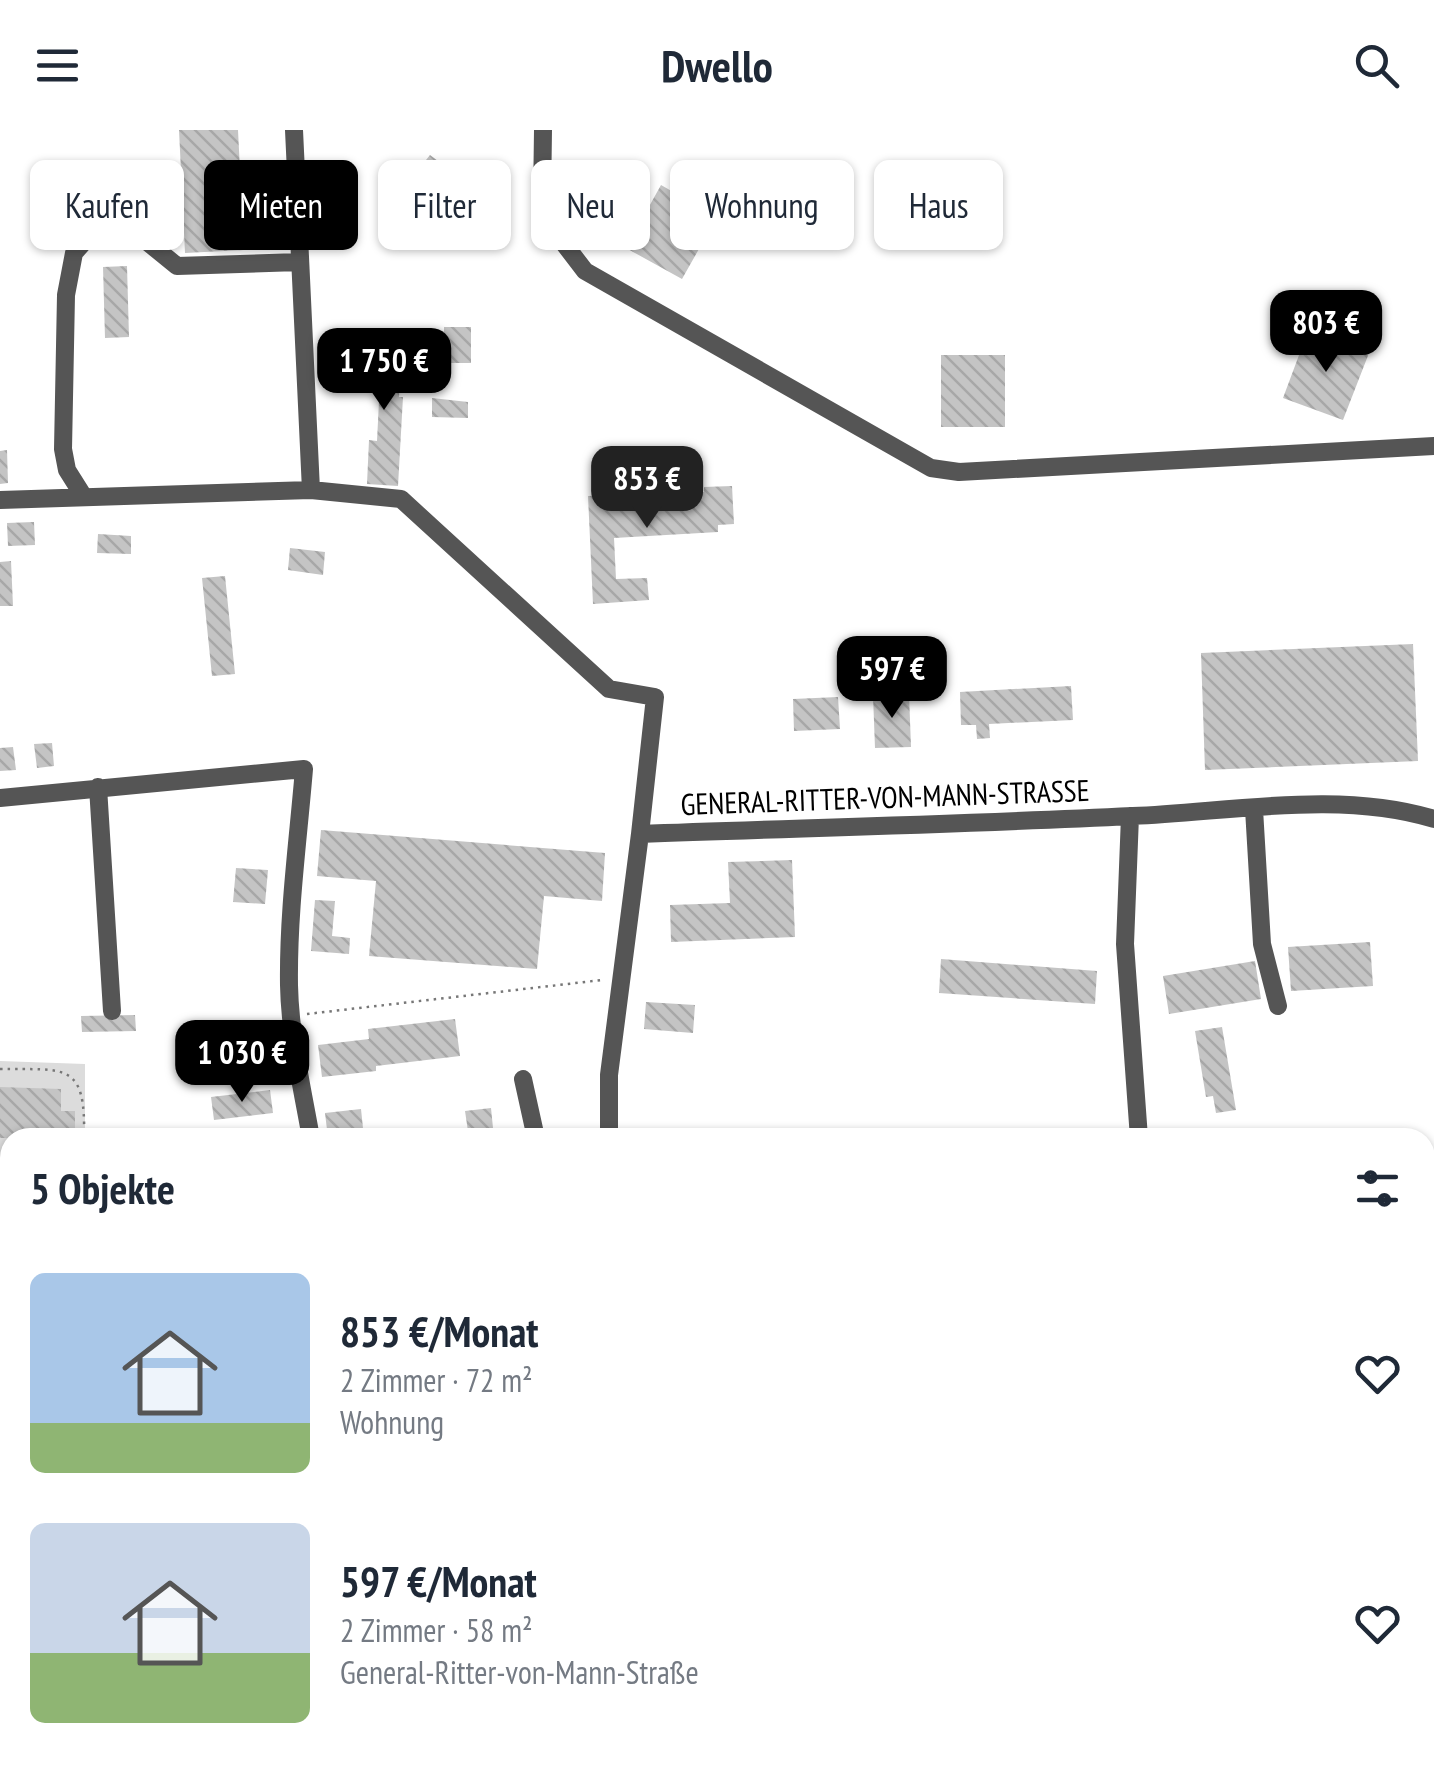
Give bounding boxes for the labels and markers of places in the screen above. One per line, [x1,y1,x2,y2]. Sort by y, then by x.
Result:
pin: 803 € [1256,290,1396,375]
pin: 1 750 € [292,328,476,413]
pin: 853 € [577,446,717,531]
pin: 597 € [822,636,962,721]
pin: 1 030 € [150,1020,334,1105]

